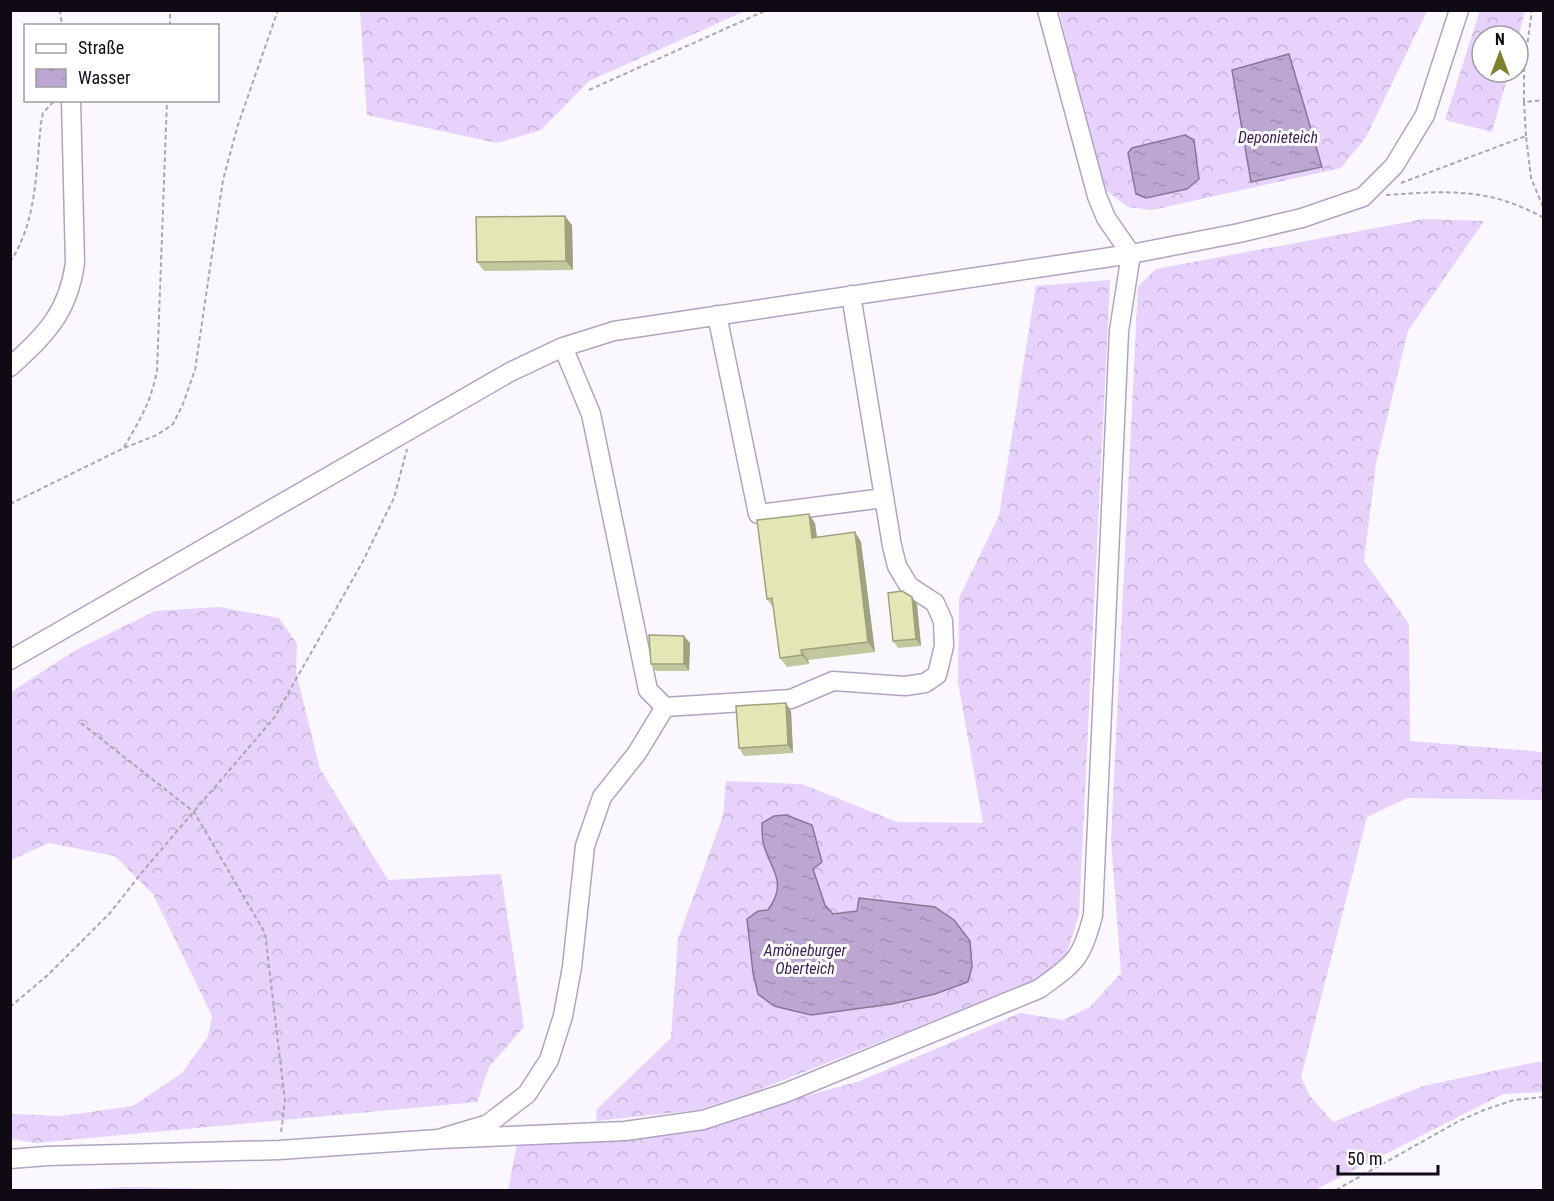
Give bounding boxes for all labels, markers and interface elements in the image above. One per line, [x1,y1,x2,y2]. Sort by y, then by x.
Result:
legend [24,24,219,102]
north arrow [1470,24,1530,84]
text: N [1495,30,1505,49]
text: Straße [78,37,124,58]
text: Wasser [78,67,131,88]
water label: Deponieteich [1238,128,1318,147]
water label: Amöneburger Oberteich [763,941,848,978]
scale bar [1338,1138,1438,1176]
text: 50 m [1347,1148,1382,1169]

